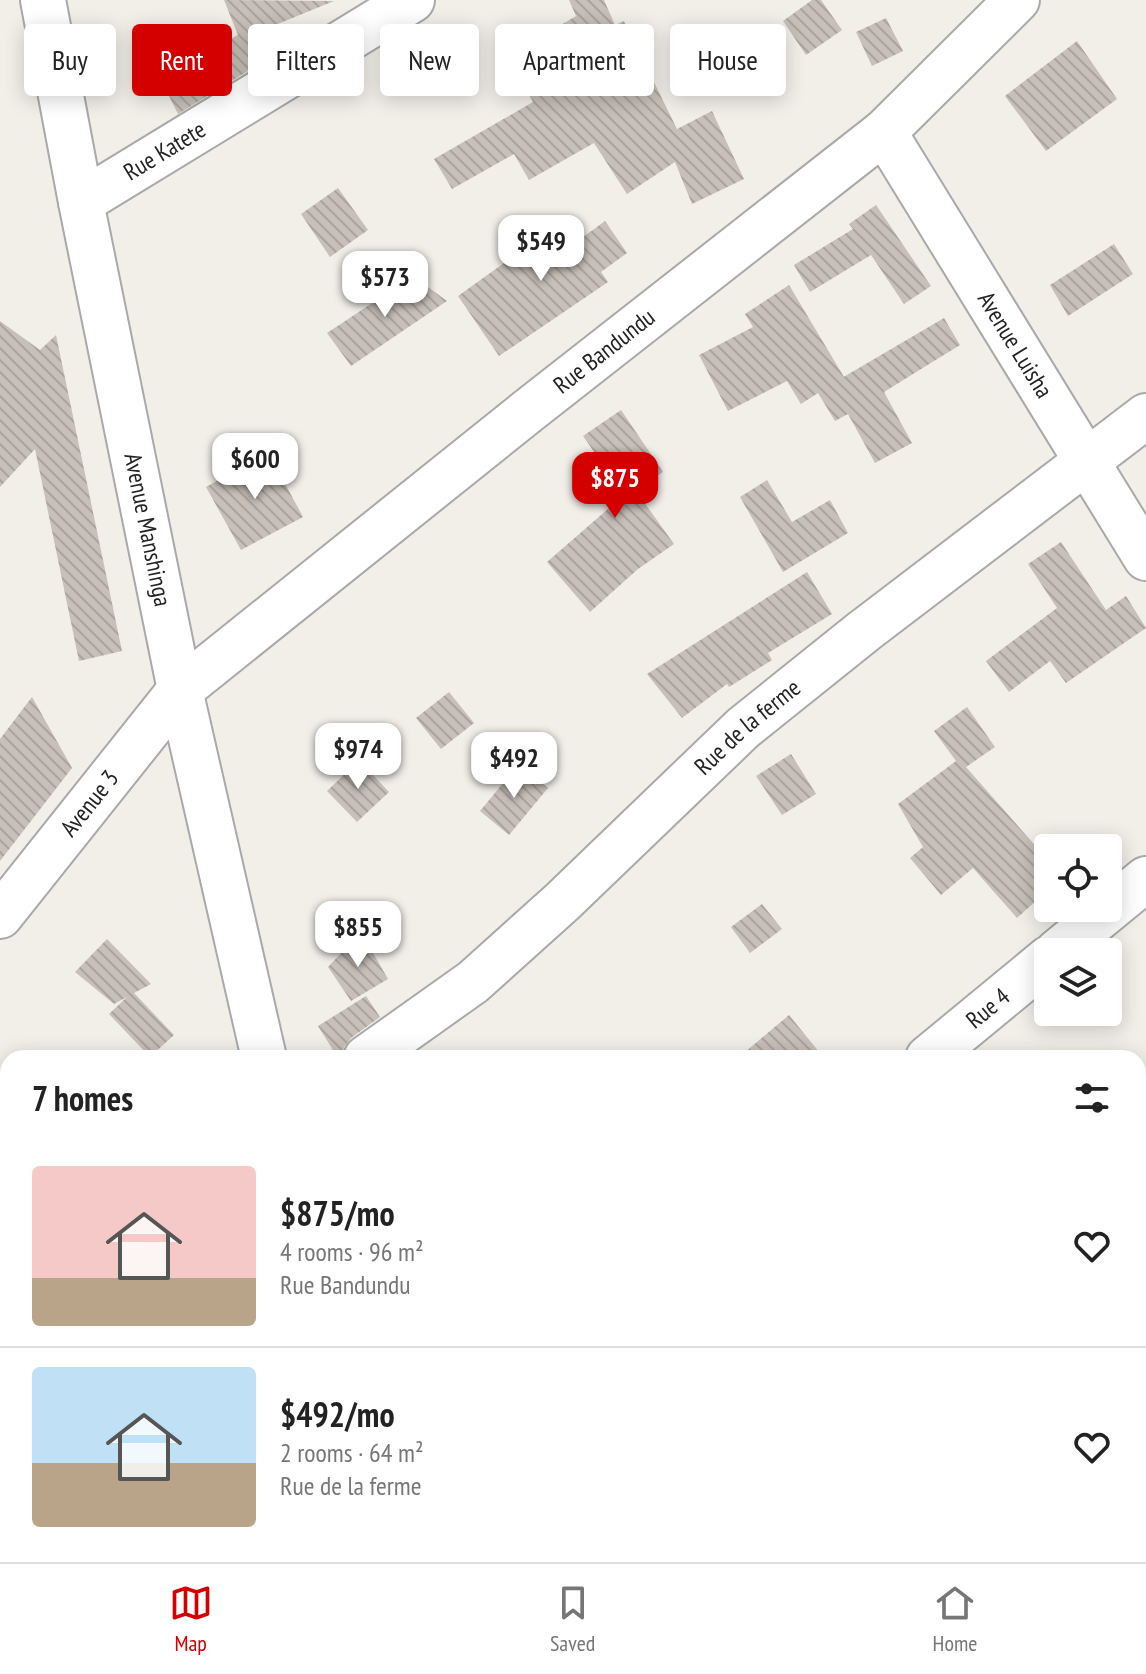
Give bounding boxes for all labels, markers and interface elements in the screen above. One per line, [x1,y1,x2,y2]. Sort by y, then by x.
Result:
chip: Buy [24,24,116,96]
chip: Rent [132,24,232,96]
chip: Filters [248,24,364,96]
chip: New [380,24,479,96]
chip: Apartment [495,24,654,96]
chip: House [670,24,786,96]
street label: Rue Katete [118,114,211,187]
pin: $549 [494,215,588,283]
text: $549 [516,224,566,257]
pin: $573 [338,251,432,319]
text: $573 [360,260,410,293]
street label: Avenue Luisha [971,286,1060,404]
street label: Rue Bandundu [547,301,661,400]
pin: $600 [208,433,302,501]
text: $600 [230,442,280,475]
street label: Avenue Manshinga [117,450,179,609]
pin: $875 [568,452,662,520]
text: $875 [590,461,640,494]
street label: Rue de la ferme [688,672,807,781]
pin: $974 [311,723,405,791]
text: $974 [333,732,383,765]
pin: $492 [467,732,561,800]
text: $492 [489,741,539,774]
street label: Avenue 3 [53,763,125,843]
map controls [1034,834,1122,1026]
button: locate [1034,834,1122,922]
pin: $855 [311,901,405,969]
text: $855 [333,910,383,943]
button: layers [1034,938,1122,1026]
street label: Rue 4 [960,981,1016,1035]
text: 7 homes [32,1076,133,1120]
icon: filters [1070,1076,1114,1120]
text: $875/mo [280,1191,395,1235]
icon: home [96,1198,192,1294]
icon: heart [1070,1224,1114,1268]
text: 4 rooms · 96 m² [280,1235,424,1268]
text: Rue Bandundu [280,1268,411,1301]
text: $492/mo [280,1392,395,1436]
icon: home [96,1399,192,1495]
icon: heart [1070,1425,1114,1469]
text: 2 rooms · 64 m² [280,1436,424,1469]
text: Rue de la ferme [280,1469,422,1502]
tab: Map [169,1581,213,1657]
tab: Saved [550,1581,595,1657]
tab: Home [933,1581,977,1657]

